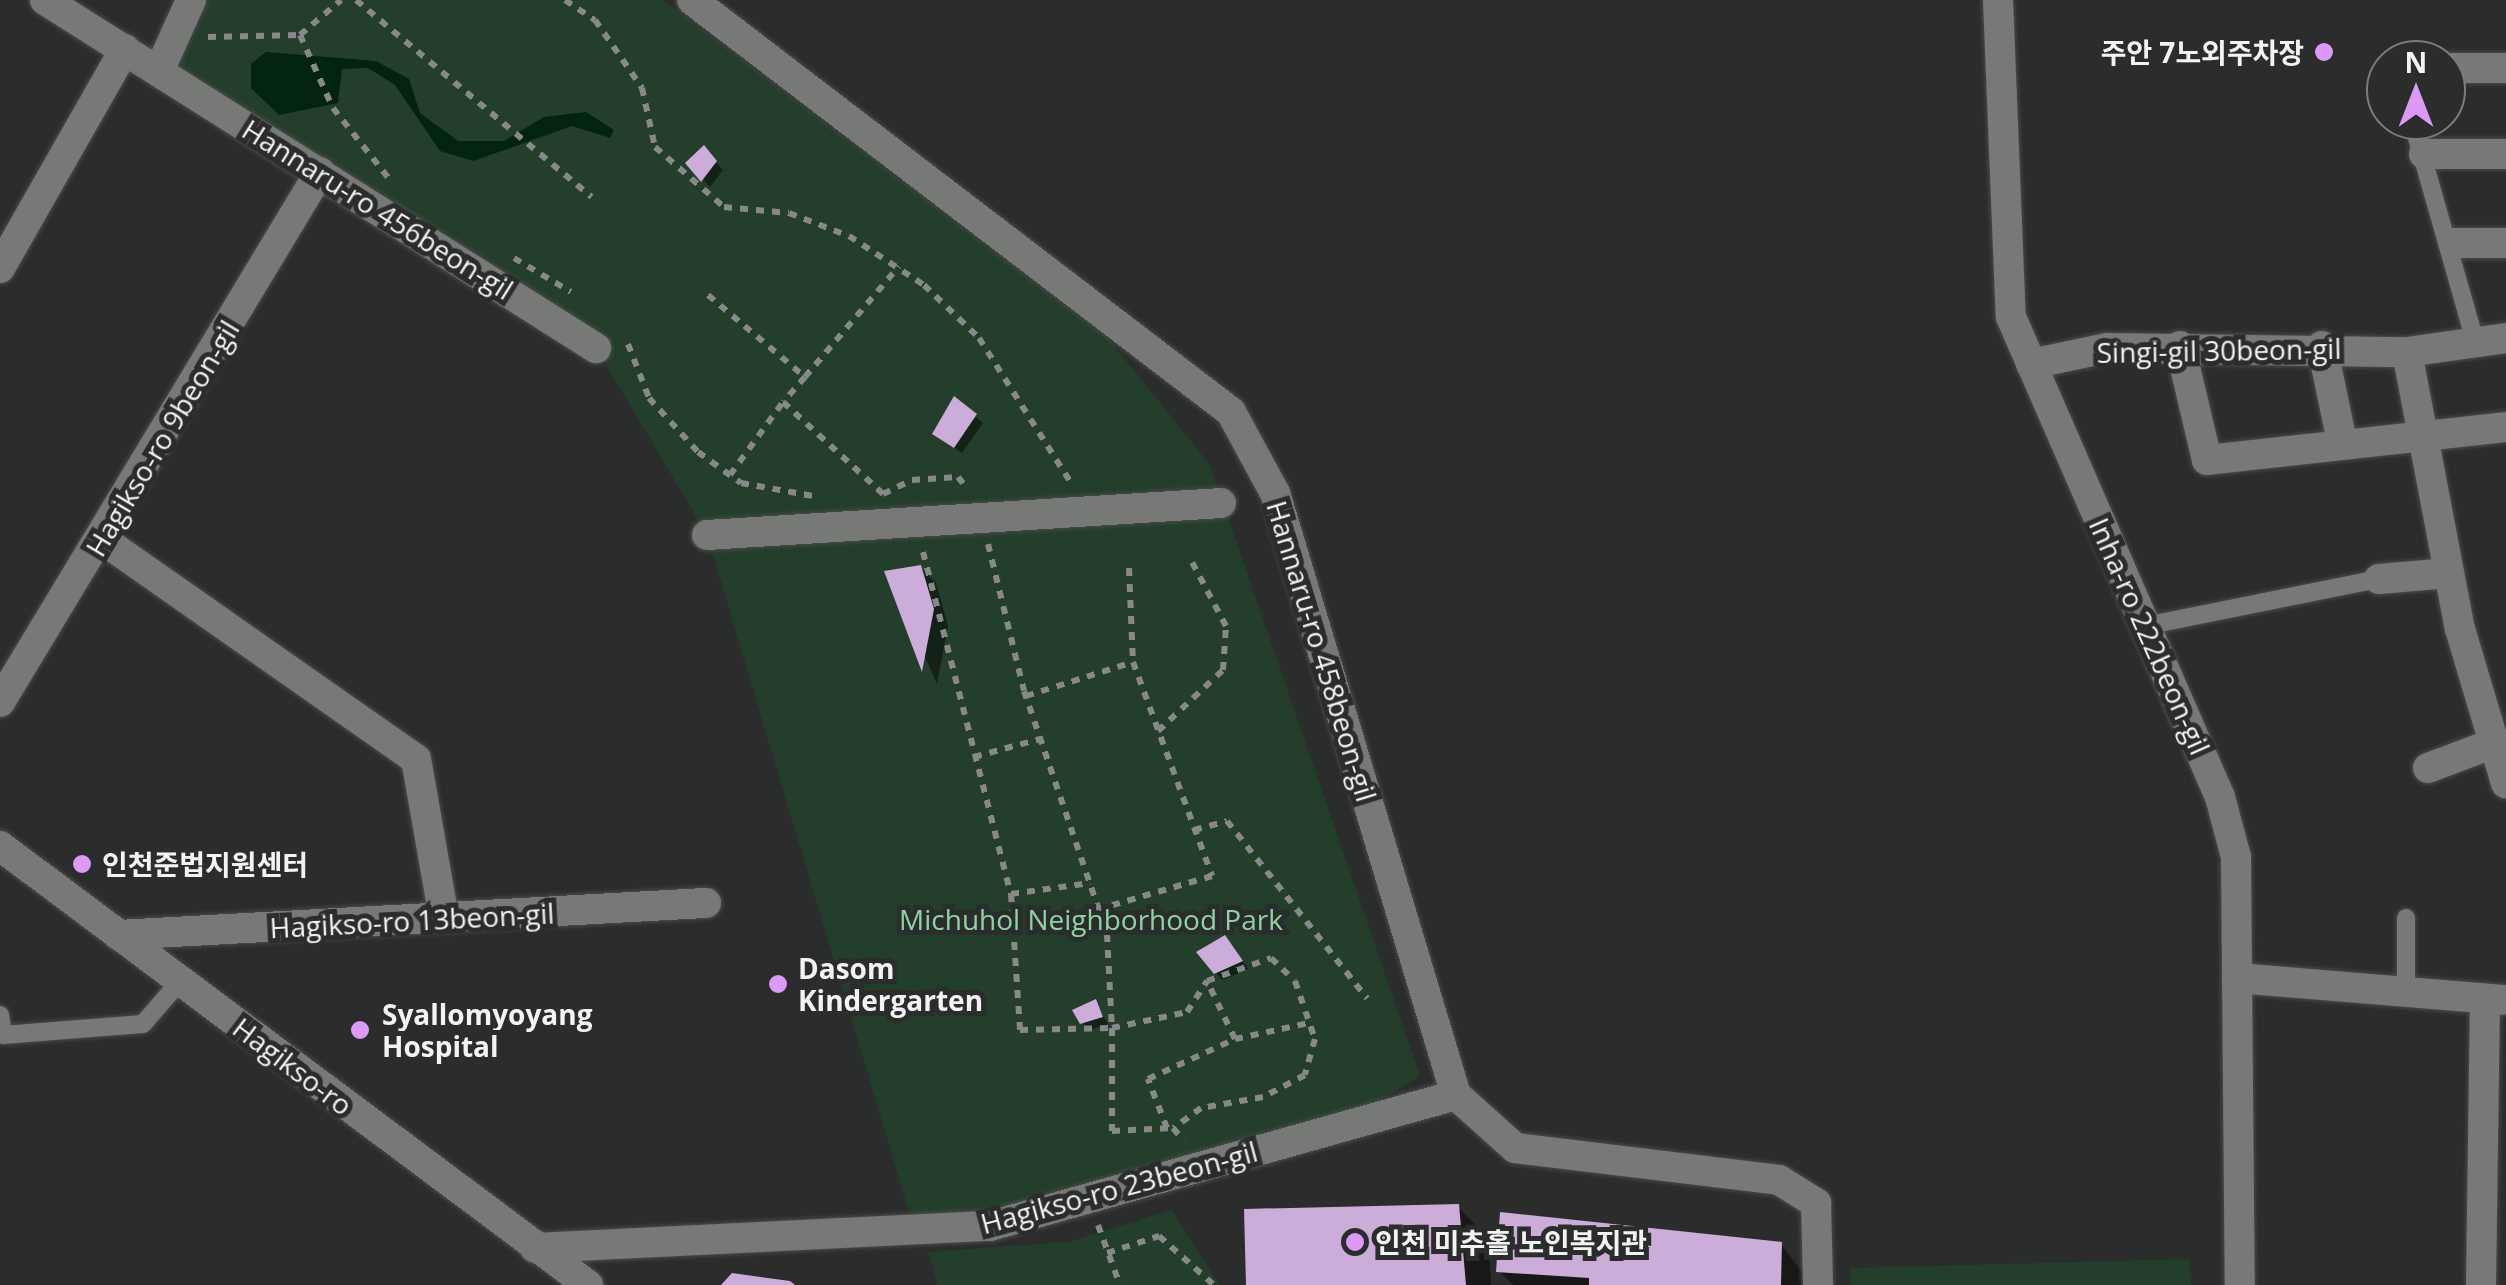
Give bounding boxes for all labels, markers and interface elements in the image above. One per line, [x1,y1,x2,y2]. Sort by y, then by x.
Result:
place label: 주안 7노외주차장 [2100,35,2304,69]
north arrow [2366,40,2466,140]
marker: 주안 7노외주차장 [2313,41,2335,63]
text: N [2405,43,2427,81]
street label: Hannaru-ro 456beon-gil [237,112,519,306]
street label: Hagikso-ro 9beon-gil [78,314,246,562]
street label: Singi-gil 30beon-gil [2096,331,2342,369]
street label: Hannaru-ro 458beon-gil [1260,497,1384,805]
street label: Inha-ro 222beon-gil [2083,512,2217,760]
place label: 인천준법지원센터 [102,847,308,881]
marker: 인천준법지원센터 [71,853,93,875]
street label: Hagikso-ro 13beon-gil [269,896,555,944]
park label: Michuhol Neighborhood Park [899,902,1283,936]
place label: Dasom Kindergarten [798,951,983,1017]
marker: Dasom Kindergarten [767,973,789,995]
place label: Syallomyoyang Hospital [382,997,593,1063]
street label: Hagikso-ro [227,1010,359,1122]
marker: Syallomyoyang Hospital [347,1017,373,1043]
street label: Hagikso-ro 23beon-gil [977,1134,1261,1240]
place label: 인천 미추홀 노인복지관 [1375,1225,1647,1259]
marker: 인천 미추홀 노인복지관 [1344,1231,1366,1253]

